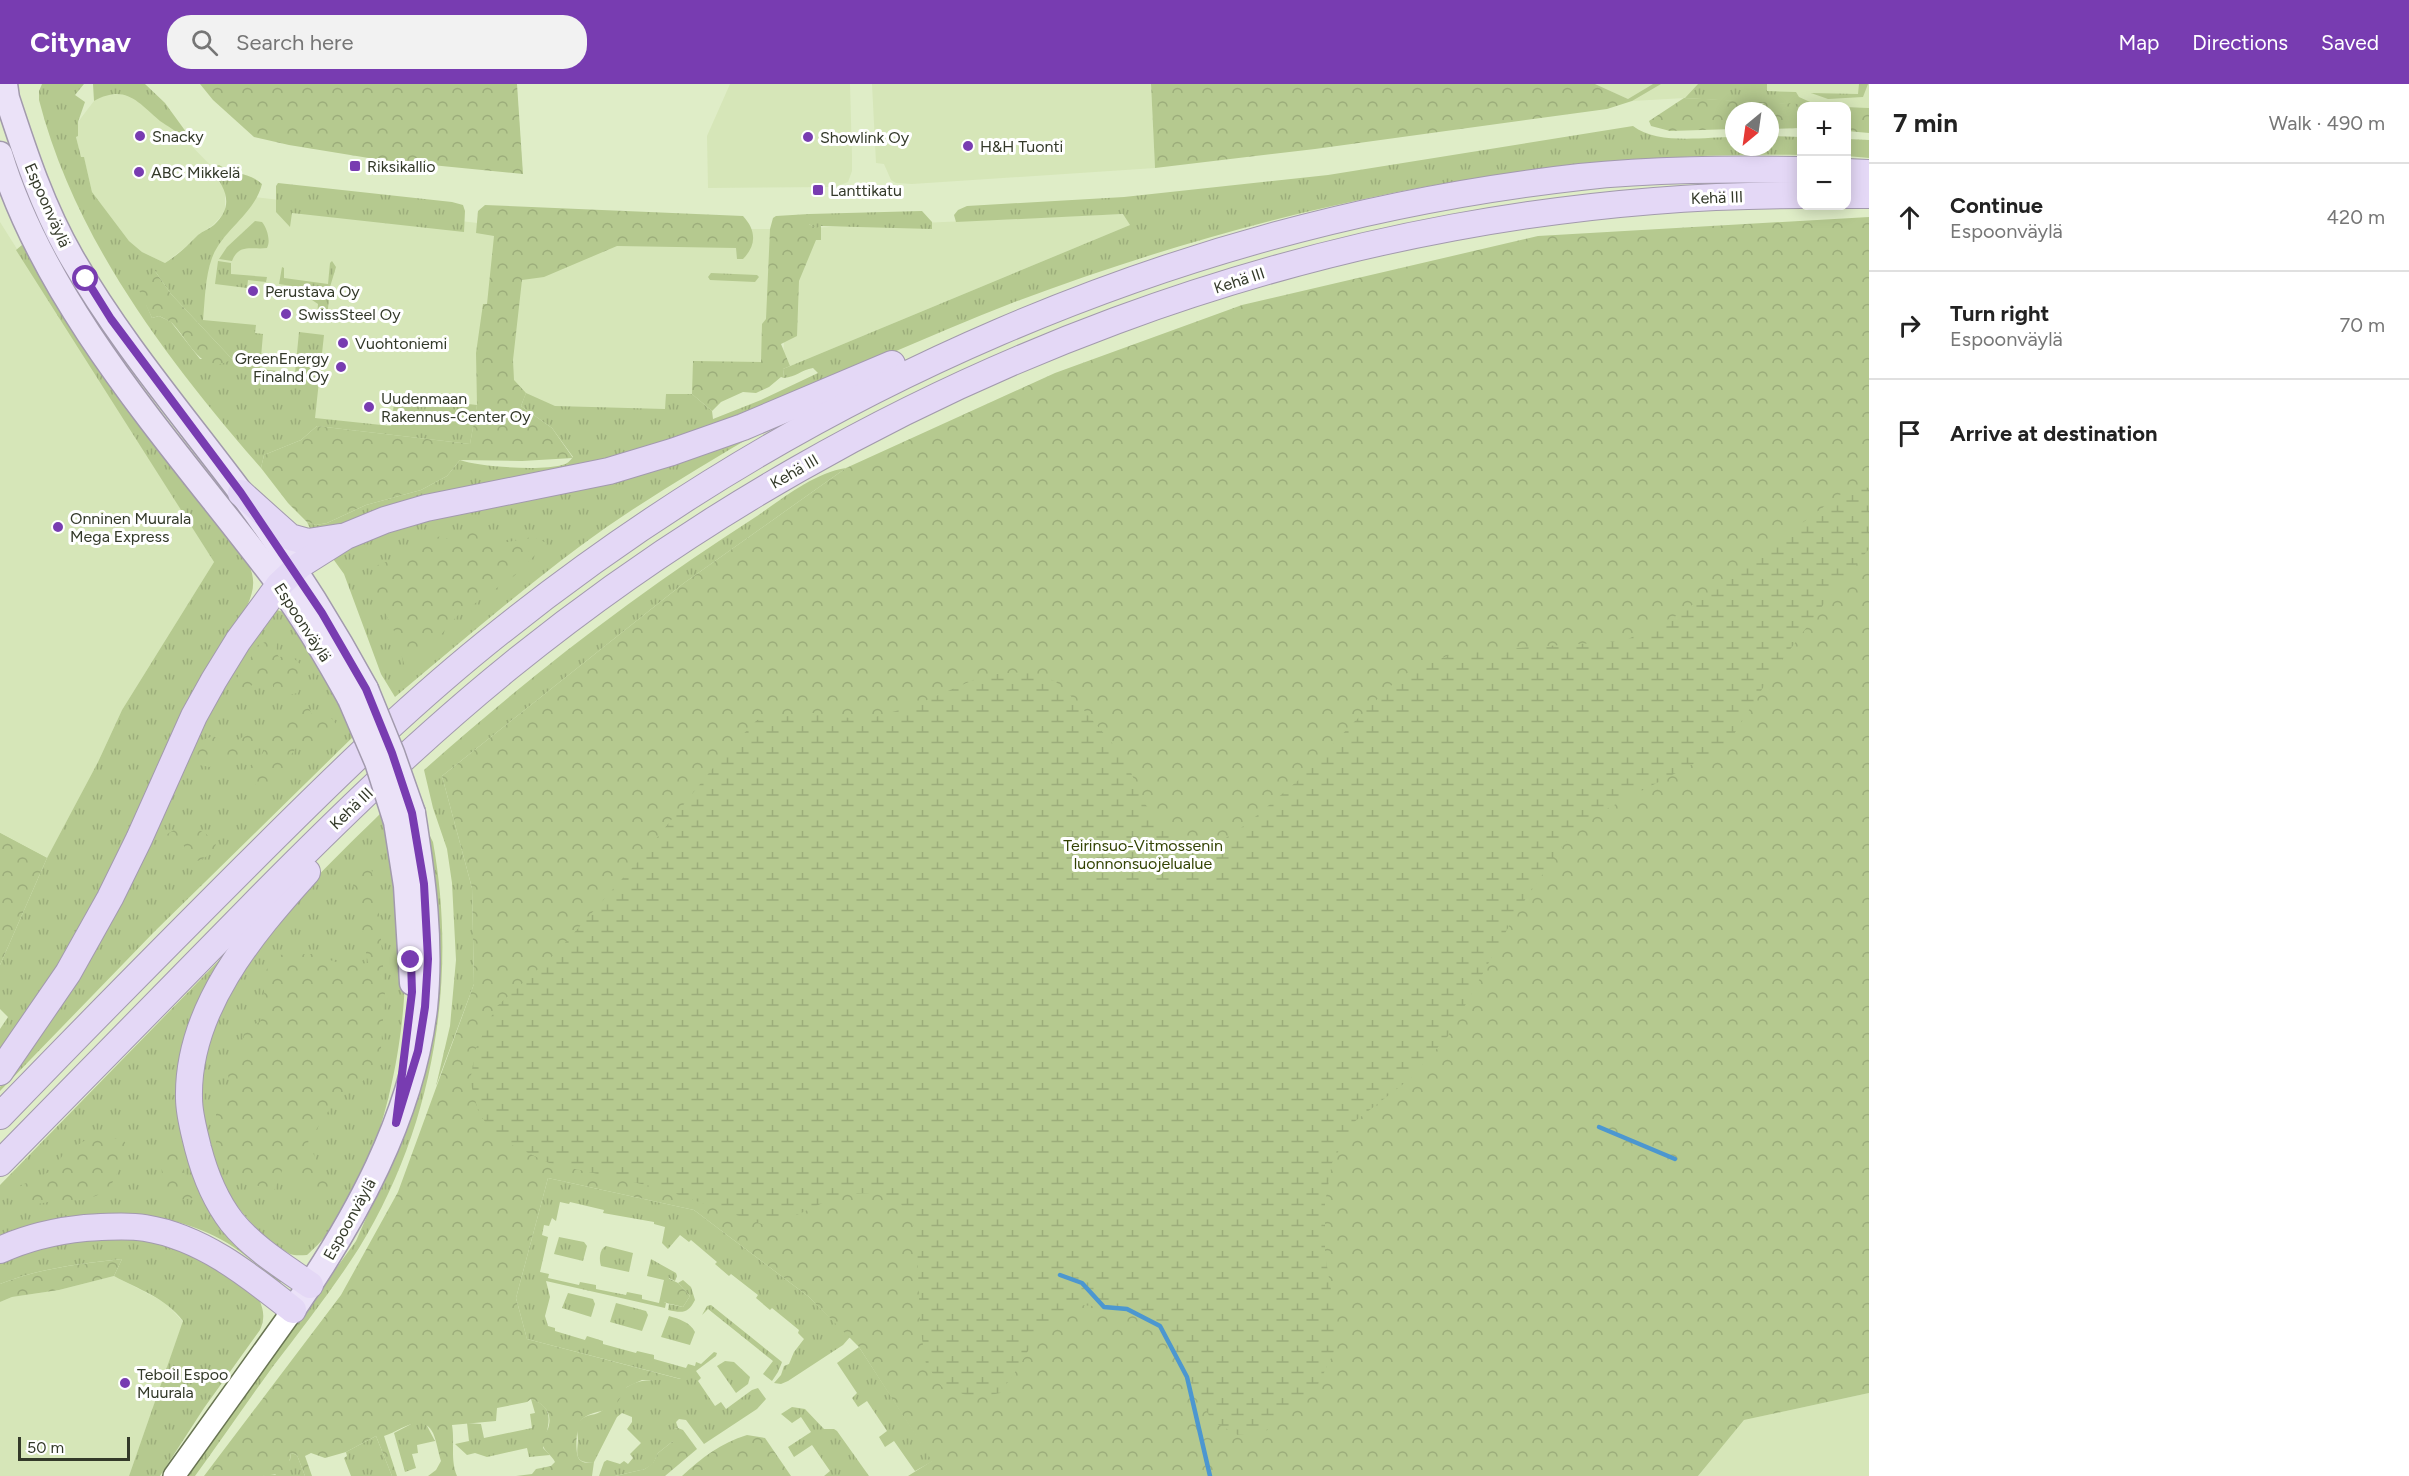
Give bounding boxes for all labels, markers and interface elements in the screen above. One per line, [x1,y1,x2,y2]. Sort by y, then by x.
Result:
search box [167,15,587,69]
text: Citynav [30,25,131,59]
icon: search [188,26,221,59]
text: Search here [236,29,354,56]
text: Map [2118,30,2159,55]
text: Directions [2192,30,2288,55]
text: Saved [2321,30,2379,55]
north arrow [1725,102,1779,156]
map controls [1797,102,1851,210]
button: + [1797,102,1851,156]
text: 7 min [1893,107,1958,139]
text: Walk · 490 m [2269,111,2385,135]
place label: Snacky [152,127,204,146]
place label: Showlink Oy [820,128,910,147]
marker: Snacky [133,129,147,143]
marker: Showlink Oy [801,130,815,144]
place label: H&H Tuonti [980,137,1063,156]
marker: H&H Tuonti [961,139,975,153]
button: − [1797,156,1851,210]
place label: Riksikallio [367,157,435,176]
marker: Riksikallio [348,159,362,173]
street label: Espoonväylä [21,160,75,250]
place label: ABC Mikkelä [151,163,240,182]
marker: ABC Mikkelä [132,165,146,179]
place label: Lanttikatu [830,181,902,200]
marker: Lanttikatu [811,183,825,197]
street label: Kehä III [1690,187,1744,208]
text: Continue [1950,192,2043,219]
icon: ahead [1893,201,1926,234]
text: 420 m [2327,205,2385,229]
text: Espoonväylä [1950,219,2063,243]
street label: Kehä III [1211,263,1267,298]
route start [72,265,98,291]
place label: Perustava Oy [265,282,360,301]
marker: Perustava Oy [246,284,260,298]
text: Turn right [1950,300,2049,327]
place label: SwissSteel Oy [298,305,401,324]
marker: SwissSteel Oy [279,307,293,321]
icon: right [1893,309,1926,342]
text: 70 m [2339,313,2385,337]
text: Espoonväylä [1950,327,2063,351]
place label: Vuohtoniemi [355,334,447,353]
marker: Vuohtoniemi [336,336,350,350]
place label: GreenEnergy Finalnd Oy [235,349,330,386]
marker: GreenEnergy Finalnd Oy [334,360,348,374]
place label: Uudenmaan Rakennus-Center Oy [381,389,531,426]
marker: Uudenmaan Rakennus-Center Oy [362,400,376,414]
icon: arrive [1893,417,1926,450]
text: Arrive at destination [1950,420,2158,447]
street label: Kehä III [767,450,822,493]
place label: Onninen Muurala Mega Express [70,509,191,546]
marker: Onninen Muurala Mega Express [51,520,65,534]
street label: Espoonväylä [270,579,335,665]
street label: Kehä III [326,783,377,833]
park label: Teirinsuo-Vitmossenin luonnonsuojelualue [1063,836,1223,873]
route end [397,946,423,972]
street label: Espoonväylä [319,1175,380,1263]
place label: Teboil Espoo Muurala [137,1365,228,1402]
marker: Teboil Espoo Muurala [118,1376,132,1390]
scale bar [18,1434,130,1462]
text: 50 m [27,1438,64,1457]

